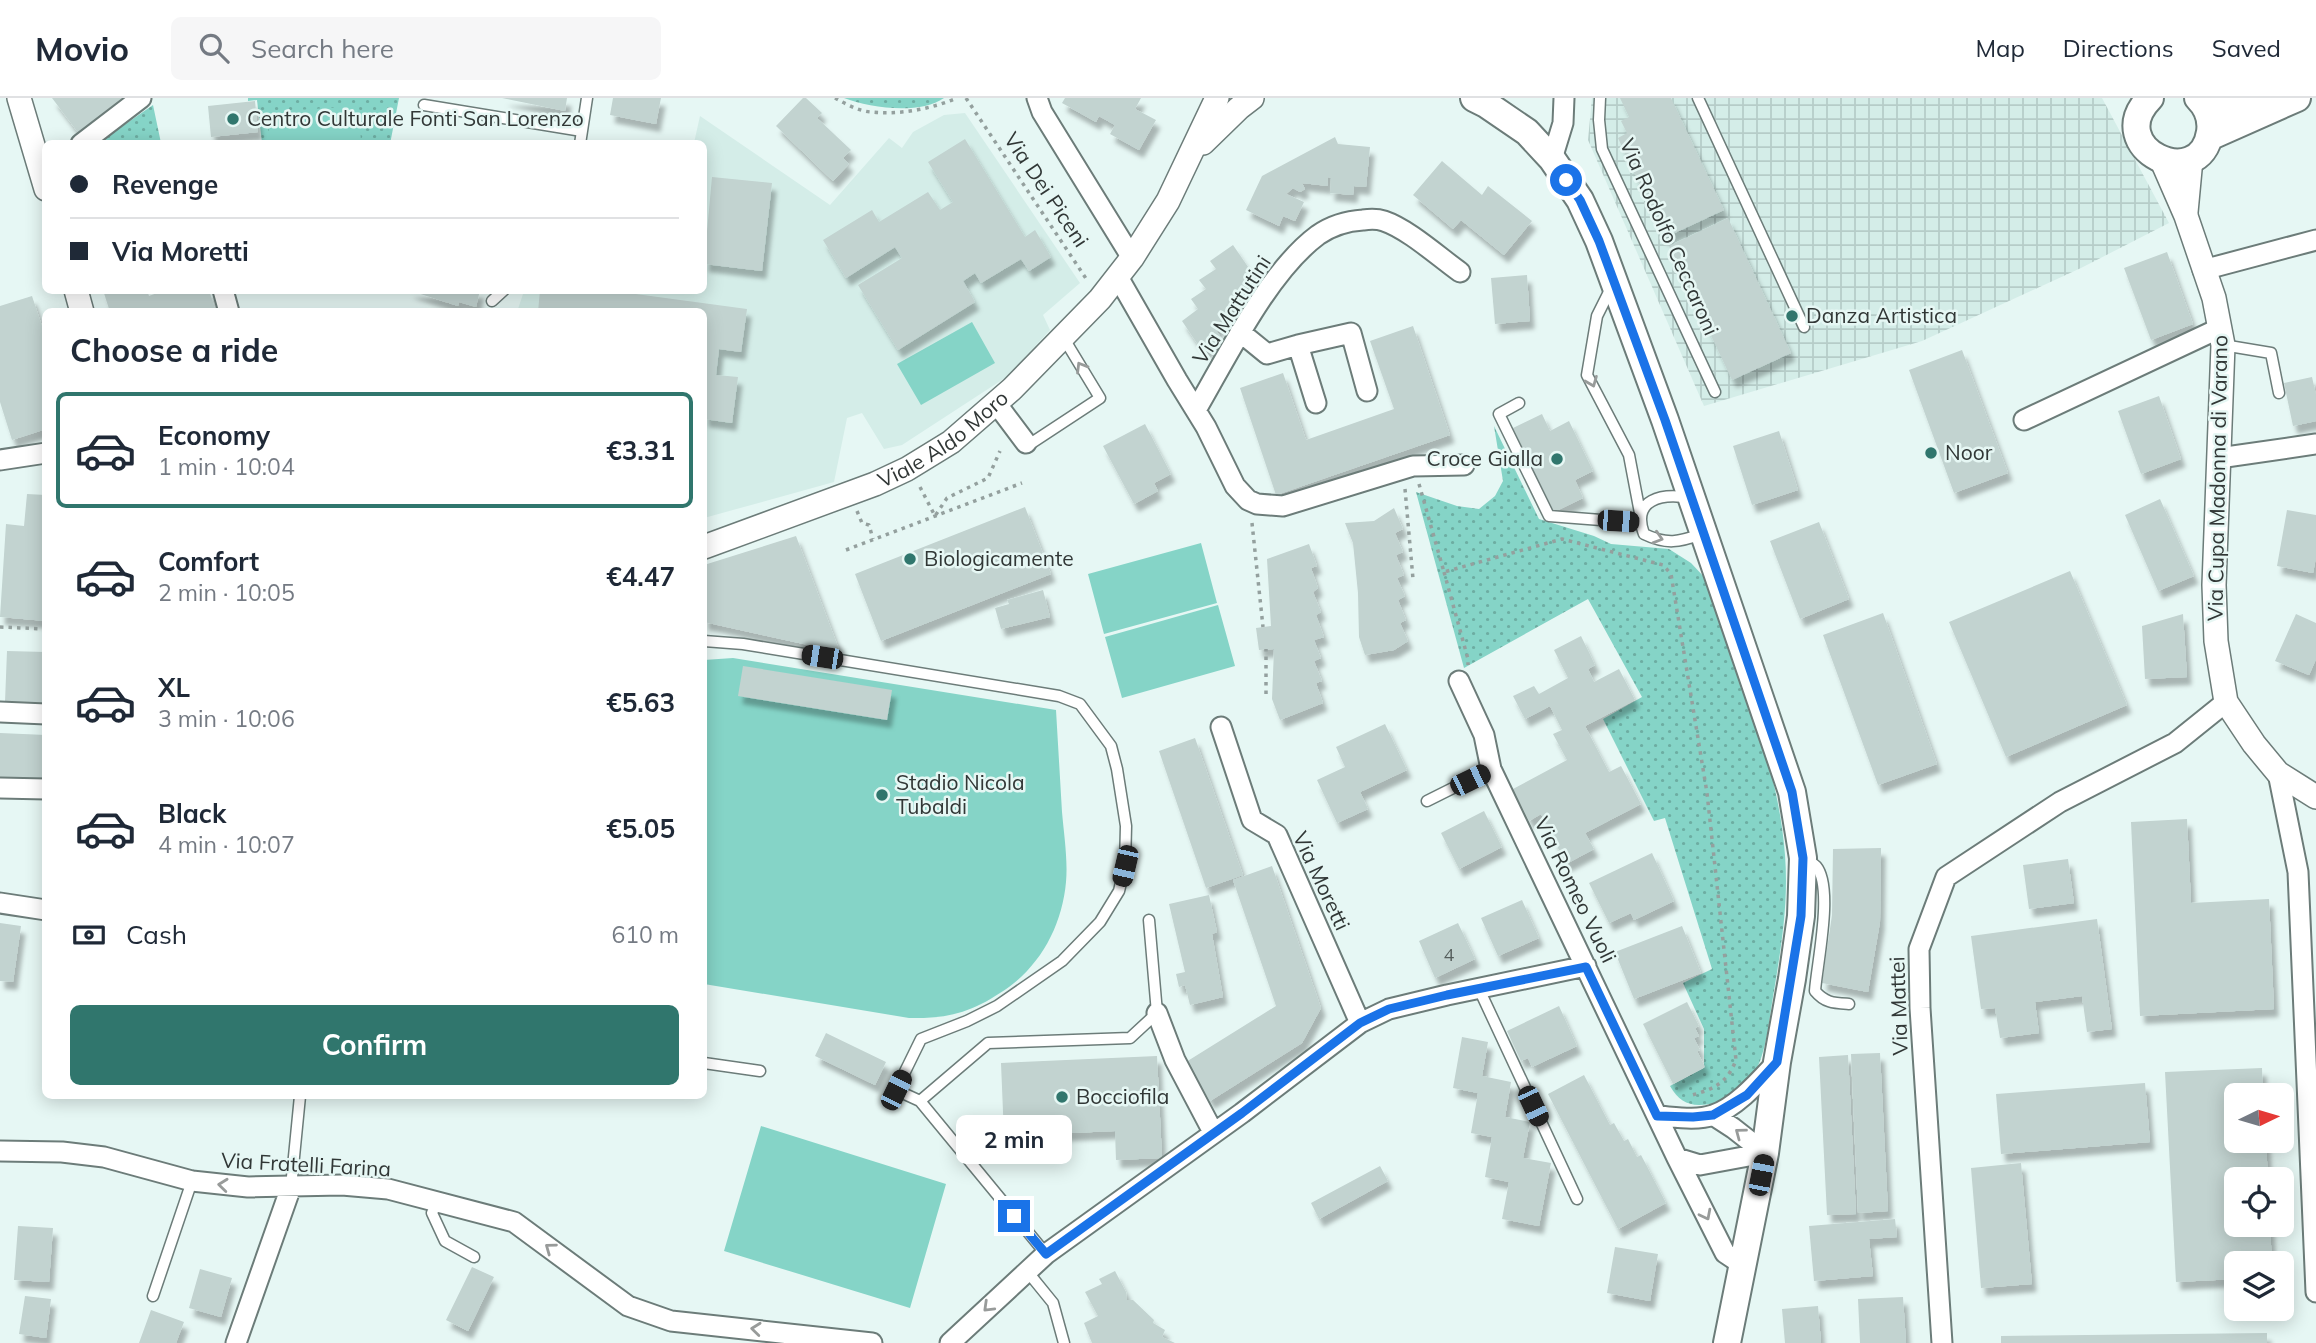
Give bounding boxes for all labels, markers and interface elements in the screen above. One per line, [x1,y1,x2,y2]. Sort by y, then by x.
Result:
search box [171,17,661,80]
text: Movio [35,28,129,69]
icon: search [195,29,233,67]
text: Search here [251,32,394,65]
text: Map [1975,33,2025,63]
text: Directions [2063,33,2174,63]
text: Saved [2212,33,2281,63]
place label: Centro Culturale Fonti San Lorenzo [247,105,584,131]
marker: Centro Culturale Fonti San Lorenzo [225,111,241,127]
street label: Via Dei Piceni [999,127,1095,252]
street label: Via Rodolfo Ceccaroni [1615,134,1725,339]
route start [1550,164,1582,196]
text: Revenge [112,168,218,201]
text: Via Moretti [112,235,249,268]
street label: Via Mattutini [1186,250,1276,369]
place label: Danza Artistica [1806,302,1957,328]
marker: Danza Artistica [1784,308,1800,324]
text: Choose a ride [70,330,278,370]
street label: Via Cupa Madonna di Varano [2202,335,2232,621]
one-way arrow [1077,362,1090,375]
one-way arrow [1584,375,1598,387]
street label: Viale Aldo Moro [873,384,1013,493]
icon: car [74,419,137,482]
text: Economy [158,419,270,452]
text: €3.31 [606,434,675,467]
place label: Noor [1945,439,1993,465]
place label: Croce Gialla [1427,445,1543,471]
marker: Noor [1923,445,1939,461]
marker: Croce Gialla [1549,451,1565,467]
text: 1 min · 10:04 [158,452,295,481]
car [1597,509,1640,533]
one-way arrow [1652,530,1664,545]
icon: car [74,545,137,608]
text: Comfort [158,545,259,578]
place label: Biologicamente [924,545,1074,571]
marker: Biologicamente [902,551,918,567]
text: €4.47 [606,560,675,593]
text: 2 min · 10:05 [158,578,295,607]
car [800,643,845,671]
icon: car [74,671,137,734]
text: XL [158,671,190,704]
text: €5.63 [606,686,675,719]
text: 3 min · 10:06 [158,704,295,733]
car [1447,761,1494,799]
place label: Stadio Nicola Tubaldi [896,769,1025,819]
marker: Stadio Nicola Tubaldi [874,787,890,803]
icon: car [74,797,137,860]
text: Black [158,797,226,830]
text: €5.05 [606,812,675,845]
street label: Via Romeo Vuoli [1529,812,1622,967]
street label: Via Moretti [1288,827,1356,934]
text: 4 min · 10:07 [158,830,295,859]
car [1111,843,1140,889]
icon: cash [70,916,108,954]
text: Cash [126,918,187,951]
text: 610 m [611,920,679,949]
house number: 4 [1444,943,1455,966]
street label: Via Mattei [1883,956,1913,1056]
button: Confirm [70,1005,679,1085]
car [878,1067,915,1113]
place label: Bocciofila [1076,1083,1169,1109]
car [1515,1083,1552,1129]
north arrow [2224,1083,2294,1153]
map controls [2224,1083,2294,1321]
marker: Bocciofila [1054,1089,1070,1105]
callout: 2 min [956,1114,1072,1164]
text: 2 min [984,1125,1044,1154]
one-way arrow [1735,1129,1747,1142]
street label: Via Fratelli Farina [220,1147,392,1181]
car [1747,1152,1776,1198]
button: locate [2224,1167,2294,1237]
one-way arrow [217,1177,229,1192]
route end [998,1200,1030,1232]
one-way arrow [1697,1208,1711,1220]
one-way arrow [545,1244,558,1257]
button: layers [2224,1251,2294,1321]
one-way arrow [983,1298,996,1311]
one-way arrow [750,1322,761,1337]

